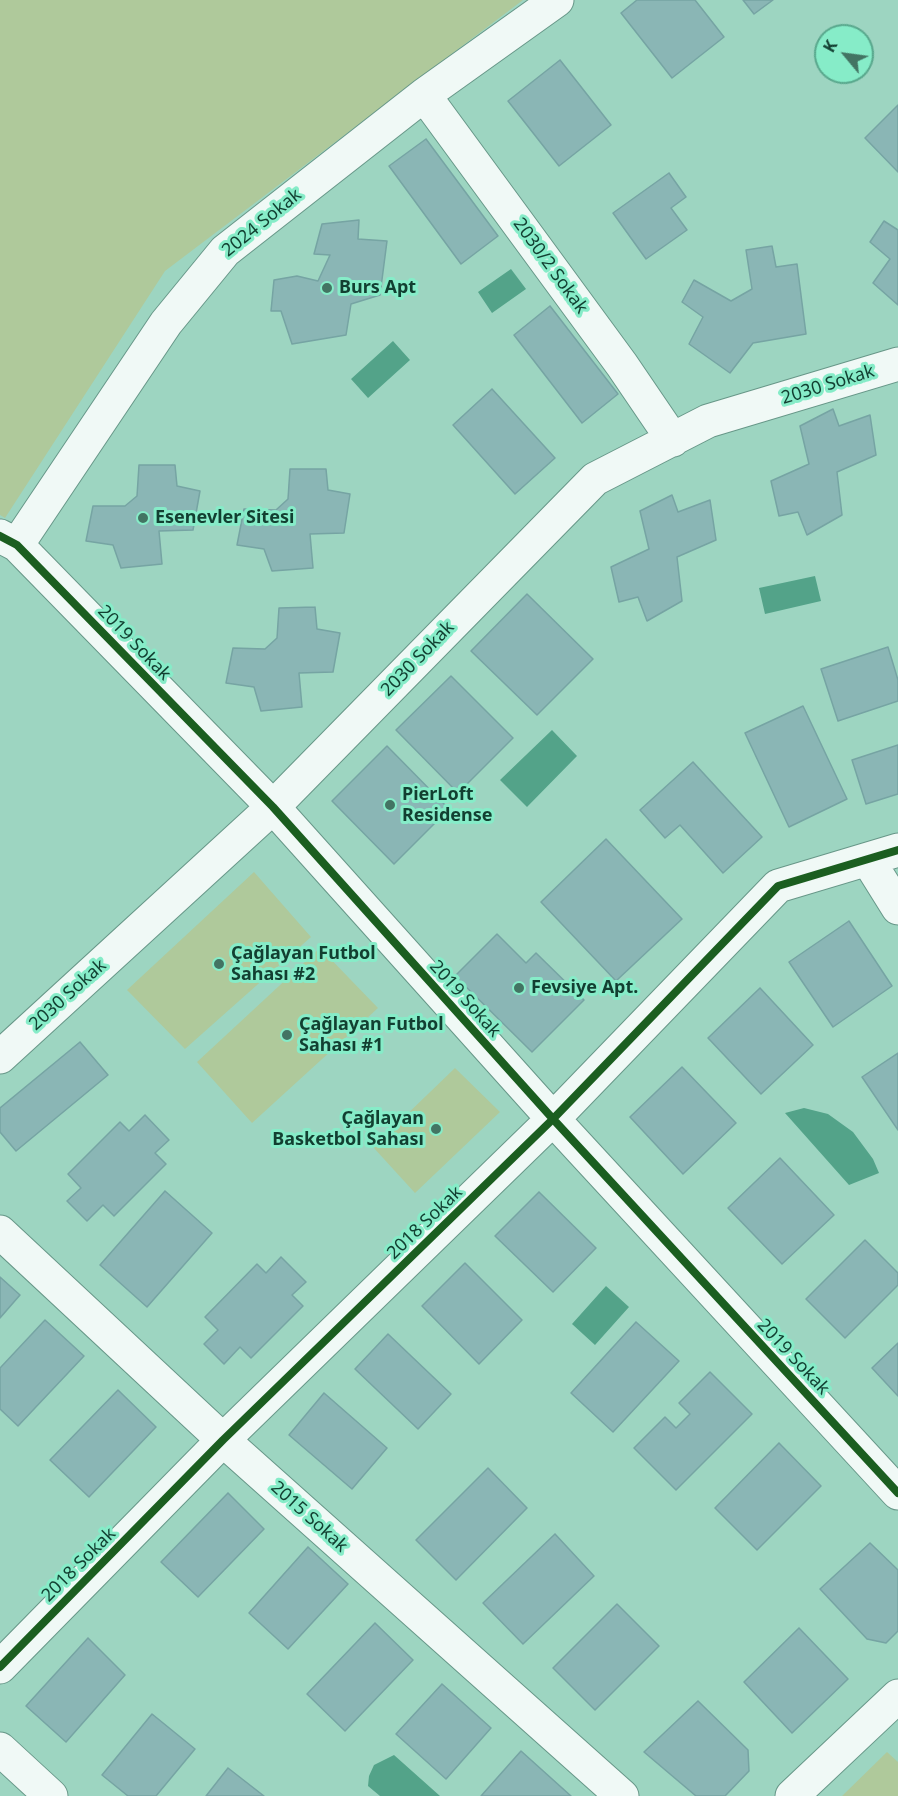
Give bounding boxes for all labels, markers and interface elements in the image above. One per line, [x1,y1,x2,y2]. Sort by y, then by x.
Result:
north arrow [814,24,874,84]
text: K [818,36,842,56]
street label: 2024 Sokak [218,184,306,262]
street label: 2030/2 Sokak [508,214,592,318]
place label: Burs Apt [339,277,416,299]
marker: Burs Apt [320,281,334,295]
street label: 2030 Sokak [779,361,877,409]
place label: Esenevler Sitesi [155,507,294,529]
marker: Esenevler Sitesi [136,511,150,525]
street label: 2019 Sokak [93,601,175,685]
street label: 2030 Sokak [377,617,459,701]
place label: PierLoft Residense [402,784,493,826]
marker: PierLoft Residense [383,798,397,812]
place label: Çağlayan Futbol Sahası #2 [231,943,376,986]
street label: 2030 Sokak [25,955,111,1035]
street label: 2019 Sokak [425,956,505,1042]
marker: Çağlayan Futbol Sahası #2 [212,957,226,971]
place label: Fevsiye Apt. [531,977,638,999]
marker: Fevsiye Apt. [512,981,526,995]
place label: Çağlayan Futbol Sahası #1 [299,1014,444,1056]
marker: Çağlayan Futbol Sahası #1 [280,1028,294,1042]
place label: Çağlayan Basketbol Sahası [272,1108,424,1150]
marker: Çağlayan Basketbol Sahası [429,1122,443,1136]
street label: 2018 Sokak [383,1182,467,1264]
street label: 2019 Sokak [752,1315,834,1399]
street label: 2015 Sokak [266,1477,352,1557]
street label: 2018 Sokak [37,1523,121,1607]

